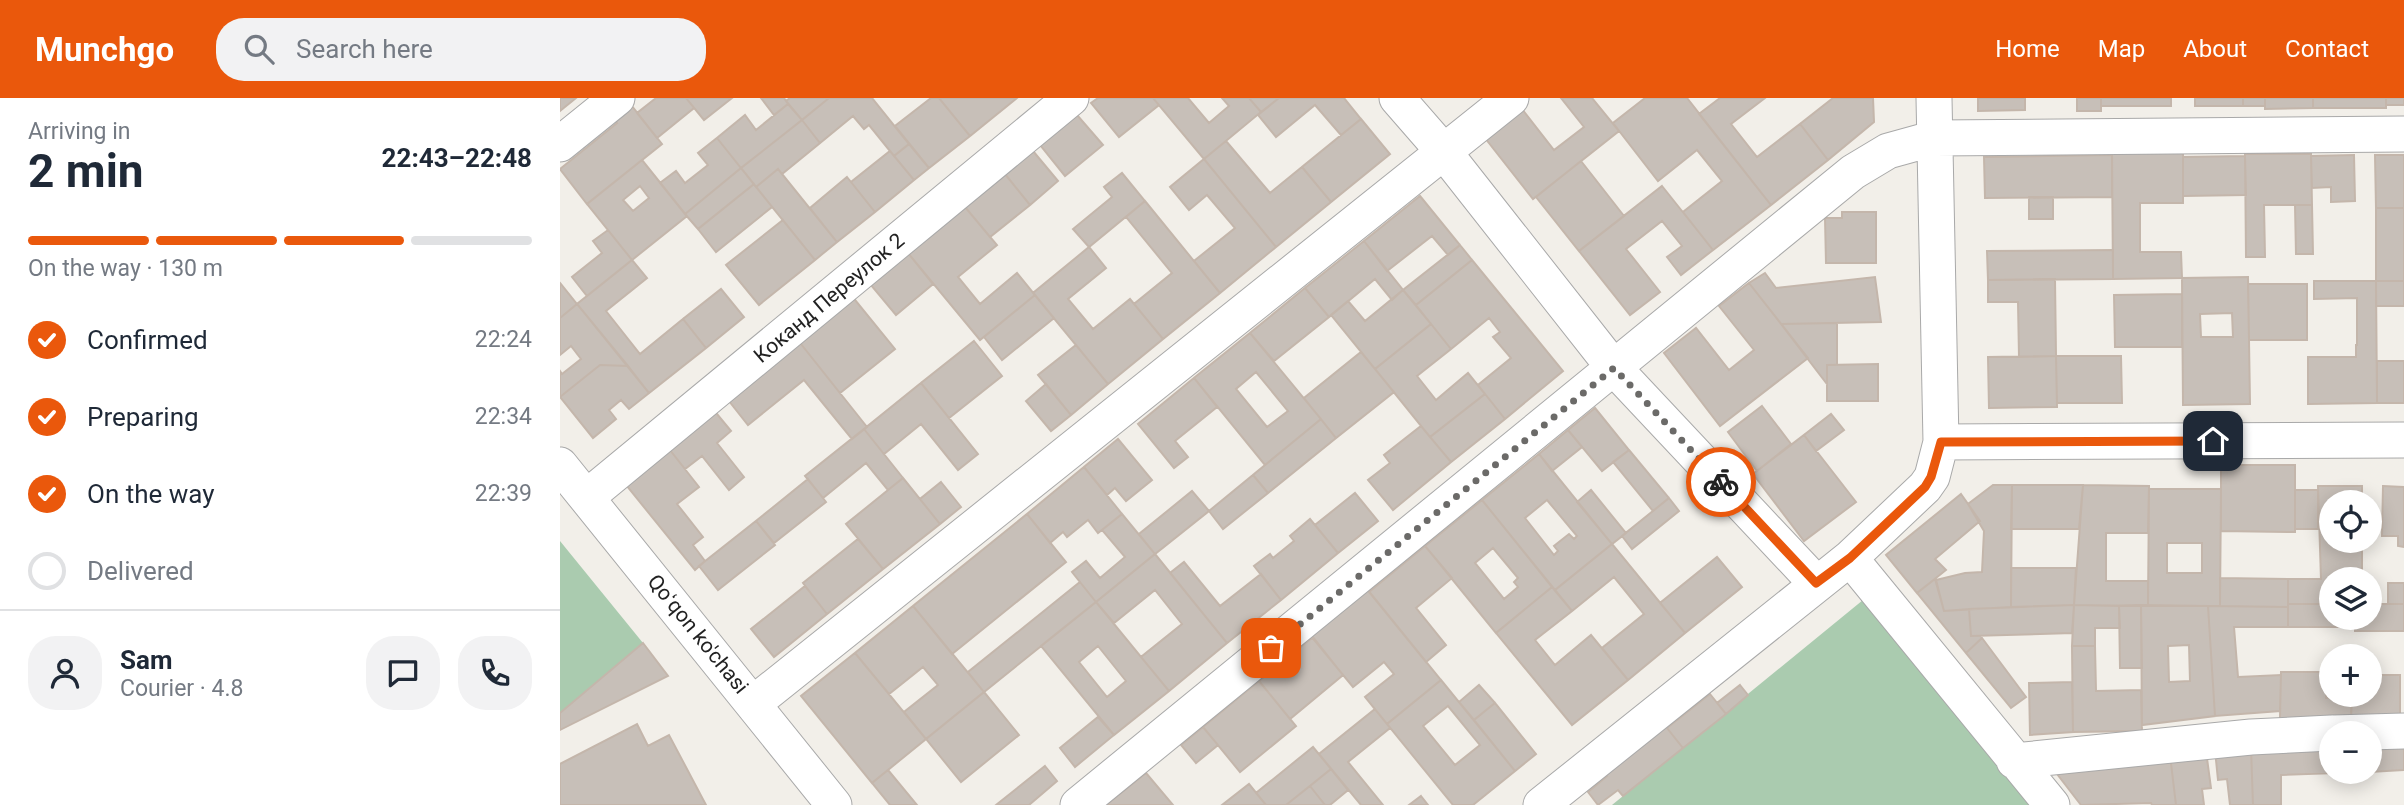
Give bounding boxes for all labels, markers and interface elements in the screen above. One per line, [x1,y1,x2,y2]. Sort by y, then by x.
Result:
search box [216,18,706,81]
text: Munchgo [35,30,174,69]
icon: search [240,30,278,68]
text: Search here [296,34,433,64]
text: Home [1995,35,2060,63]
text: Map [2098,35,2145,63]
text: About [2183,35,2247,63]
text: Contact [2285,35,2369,63]
text: Arriving in [28,118,131,145]
text: 22:43–22:48 [382,143,532,173]
text: 2 min [28,144,144,198]
street label: Коканд Πереулок 2 [749,228,909,368]
text: On the way · 130 m [28,255,223,282]
icon: check [28,321,66,359]
text: Confirmed [87,325,208,355]
text: 22:24 [475,326,532,353]
icon: check [28,398,66,436]
text: Preparing [87,402,199,432]
text: 22:34 [475,403,532,430]
pin [2183,411,2243,471]
icon: home [2194,422,2232,460]
courier [1686,447,1756,517]
icon: bike [1702,463,1740,501]
icon: check [28,475,66,513]
text: On the way [87,479,215,509]
text: 22:39 [475,480,532,507]
map controls [2319,490,2382,784]
button: locate [2319,490,2382,553]
text: Delivered [87,556,194,586]
button: layers [2319,567,2382,630]
street label: Qoʻqon ko'chasi [643,570,753,698]
pin [1241,618,1301,678]
icon: bag [1252,629,1290,667]
button: person [28,636,102,710]
button: chat [366,636,440,710]
button: phone [458,636,532,710]
button: + [2319,644,2382,707]
text: Sam [120,645,172,675]
text: Courier · 4.8 [120,675,243,702]
button: − [2319,721,2382,784]

